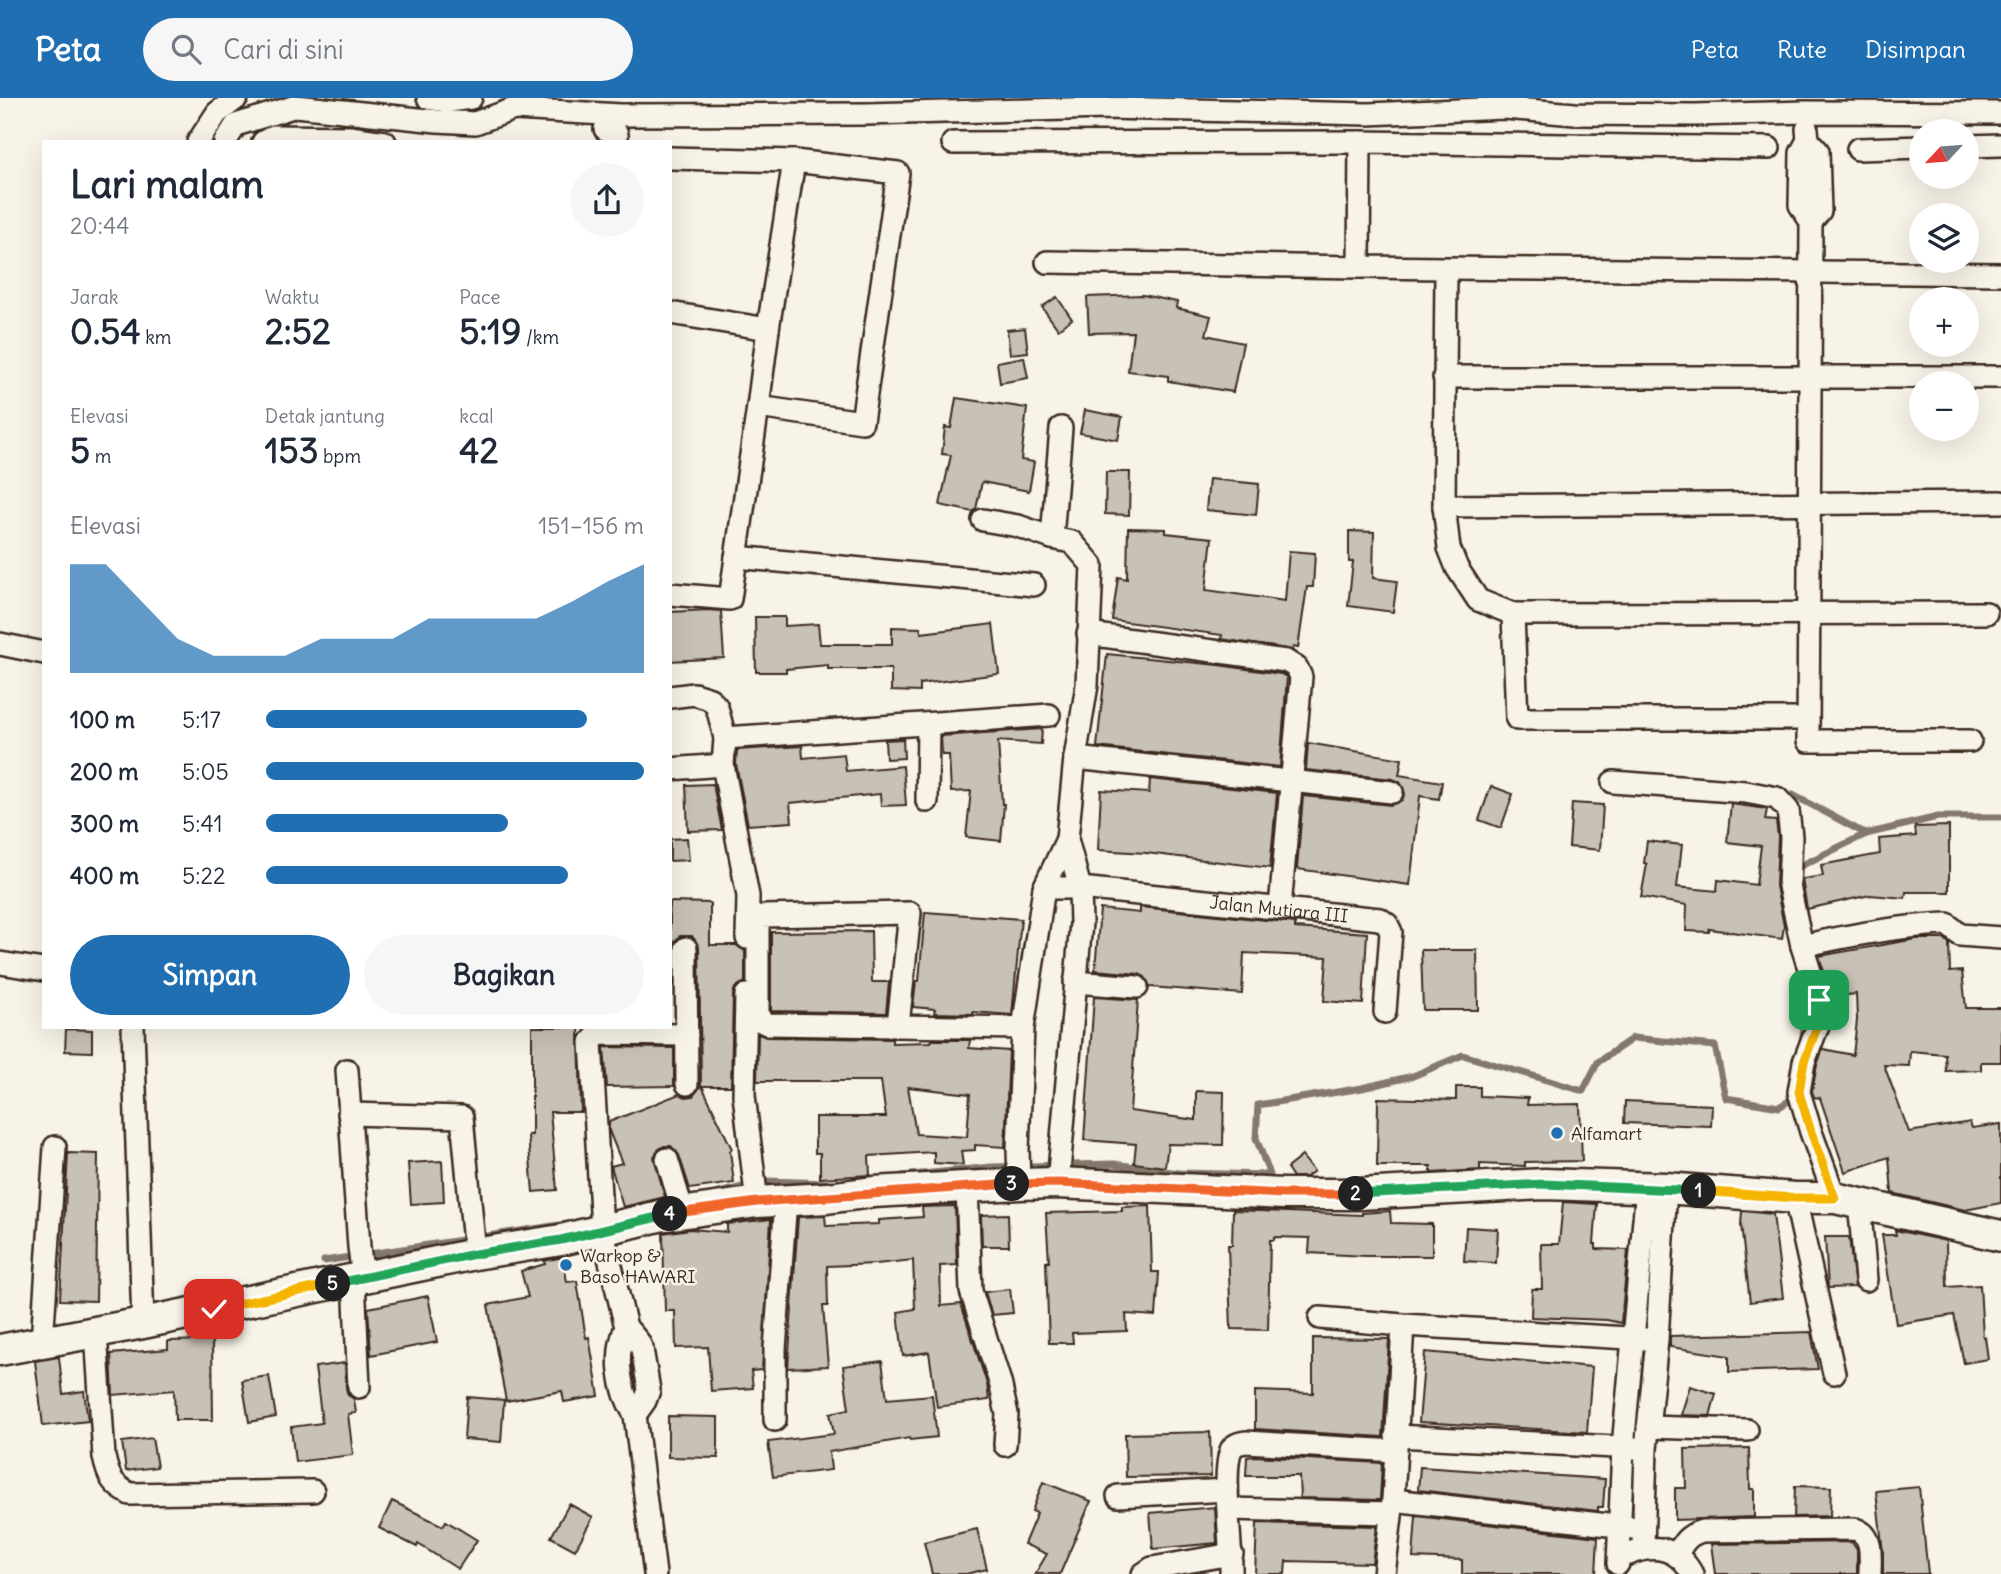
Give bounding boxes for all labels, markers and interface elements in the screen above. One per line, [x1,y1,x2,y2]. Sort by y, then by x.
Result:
search box [143,18,633,81]
text: Peta [35,28,101,70]
icon: search [167,30,205,68]
text: Cari di sini [223,33,344,66]
text: Peta [1691,34,1739,64]
text: Rute [1777,34,1827,64]
text: Disimpan [1865,34,1966,64]
north arrow [1909,119,1979,189]
map controls [1909,119,1979,441]
text: Lari malam [70,161,264,208]
button: share [570,163,644,237]
button: layers [1909,203,1979,273]
text: 20:44 [70,211,130,240]
text: Jarak [70,285,119,309]
text: Waktu [265,285,319,309]
text: Pace [459,285,501,309]
button: + [1909,287,1979,357]
text: 0.54 [70,309,141,353]
text: 2:52 [265,309,331,353]
text: 5:19 [459,309,521,353]
text: km [141,325,172,349]
text: /km [521,325,559,349]
button: − [1909,371,1979,441]
text: Elevasi [70,404,129,428]
text: Detak jantung [265,404,385,428]
text: kcal [459,404,494,428]
text: 5 [70,428,90,472]
text: 153 [265,428,319,472]
text: 42 [459,428,499,472]
text: m [90,444,111,468]
text: bpm [319,444,361,468]
text: Elevasi [70,511,141,540]
text: 151–156 m [538,511,644,540]
text: 100 m [70,705,135,734]
text: 5:17 [182,705,221,734]
text: 200 m [70,757,139,786]
text: 5:05 [182,757,229,786]
text: 300 m [70,809,139,838]
text: 5:41 [182,809,223,838]
text: 400 m [70,861,139,890]
text: 5:22 [182,861,226,890]
street label: Jalan Mutiara III [1209,890,1349,927]
button: Simpan [70,935,350,1015]
button: Bagikan [364,935,644,1015]
pin [1789,970,1849,1030]
icon: arrive [1800,981,1838,1019]
place label: Alfamart [1571,1122,1642,1145]
marker: Alfamart [1549,1125,1565,1141]
pin: 3 [995,1166,1030,1202]
text: 3 [1006,1171,1017,1195]
pin: 1 [1682,1174,1716,1208]
pin: 2 [1338,1176,1374,1212]
text: 1 [1695,1178,1702,1202]
text: 2 [1350,1181,1361,1205]
pin: 4 [652,1196,688,1232]
text: 4 [664,1201,675,1225]
place label: Warkop & Baso HAWARI [580,1244,696,1288]
marker: Warkop & Baso HAWARI [558,1257,574,1273]
pin: 5 [316,1266,350,1302]
text: 5 [327,1271,338,1295]
pin [184,1279,244,1339]
icon: check [195,1290,233,1328]

